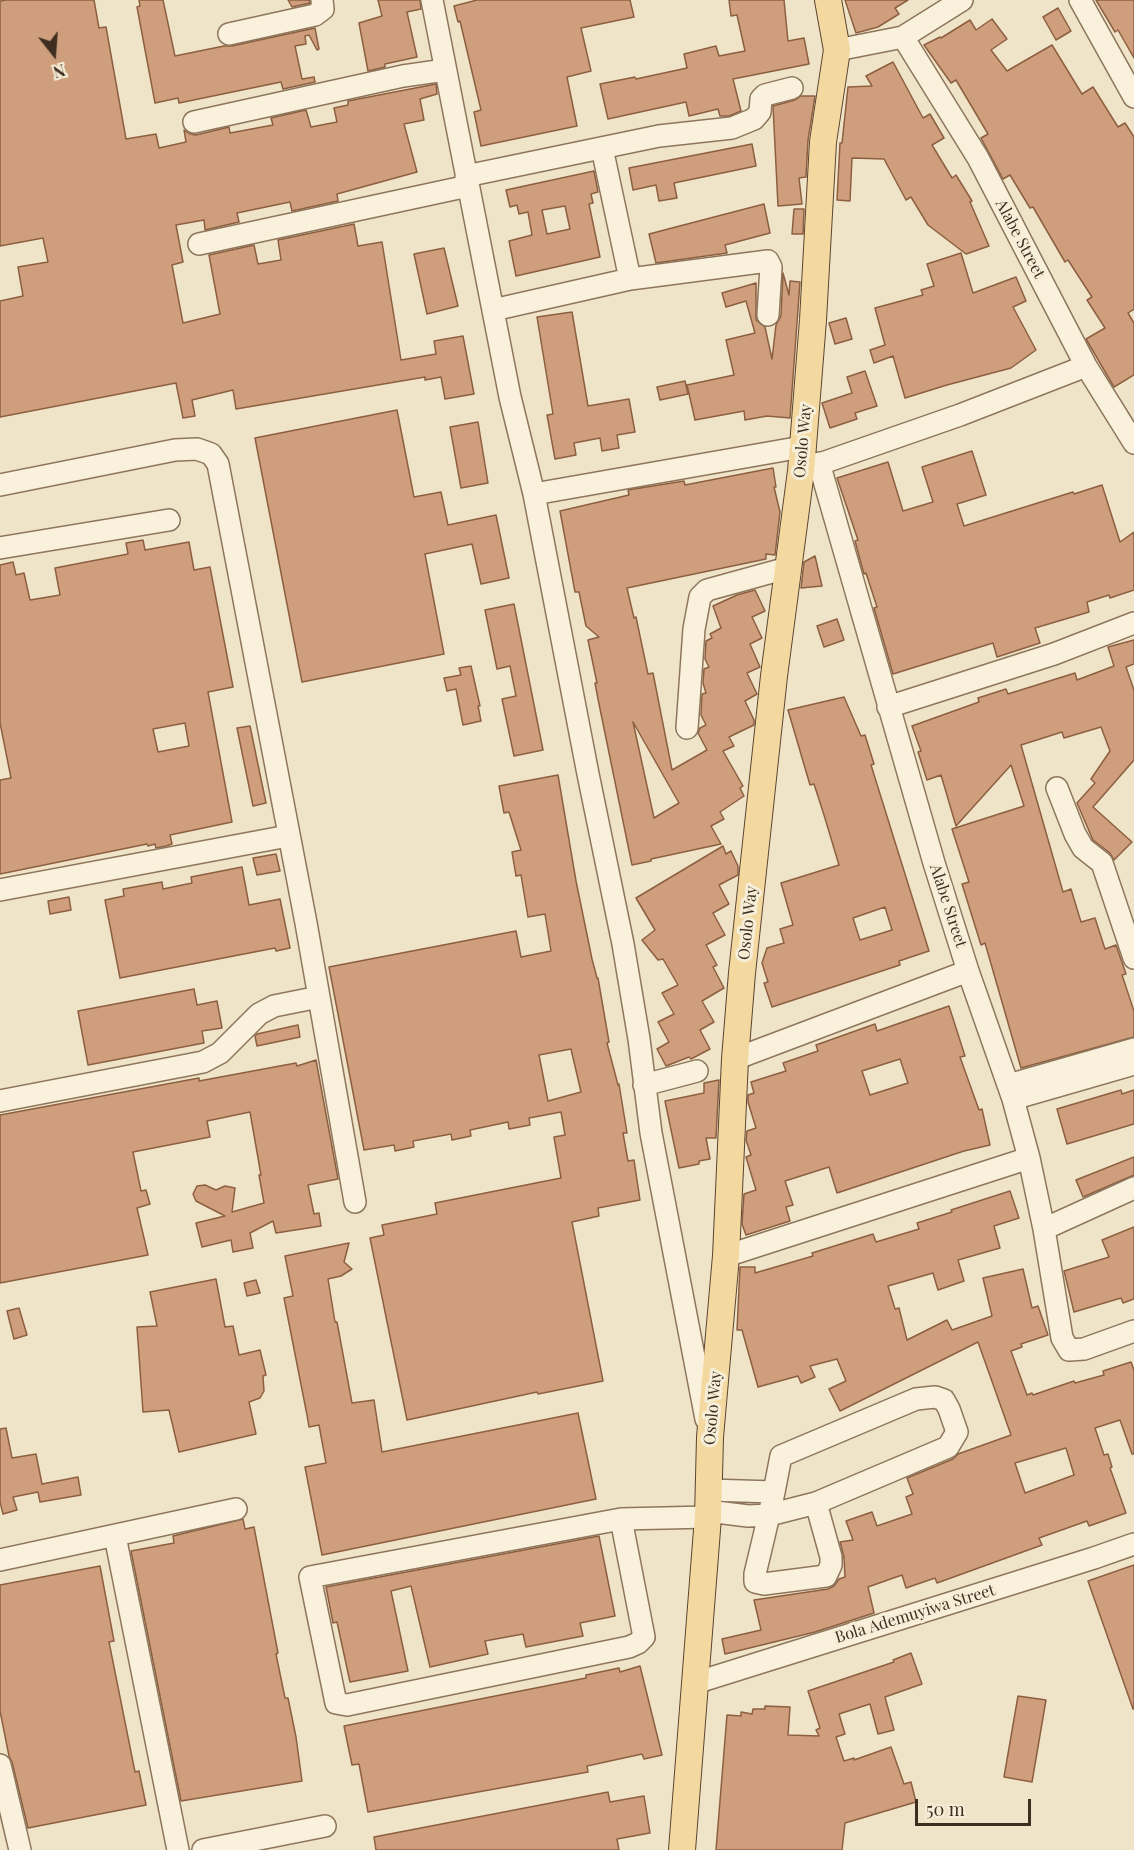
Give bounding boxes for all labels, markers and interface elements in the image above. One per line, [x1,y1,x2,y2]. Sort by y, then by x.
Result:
north arrow [24,24,84,84]
text: N [51,60,68,83]
street label: Alabe Street [991,196,1049,282]
street label: Osolo Way [790,403,816,479]
street label: Alabe Street [925,862,971,950]
street label: Osolo Way [735,885,761,961]
street label: Osolo Way [700,1370,726,1446]
street label: Bola Ademuyiwa Street [833,1581,997,1647]
scale bar [918,1787,1034,1825]
text: 50 m [926,1797,965,1821]

